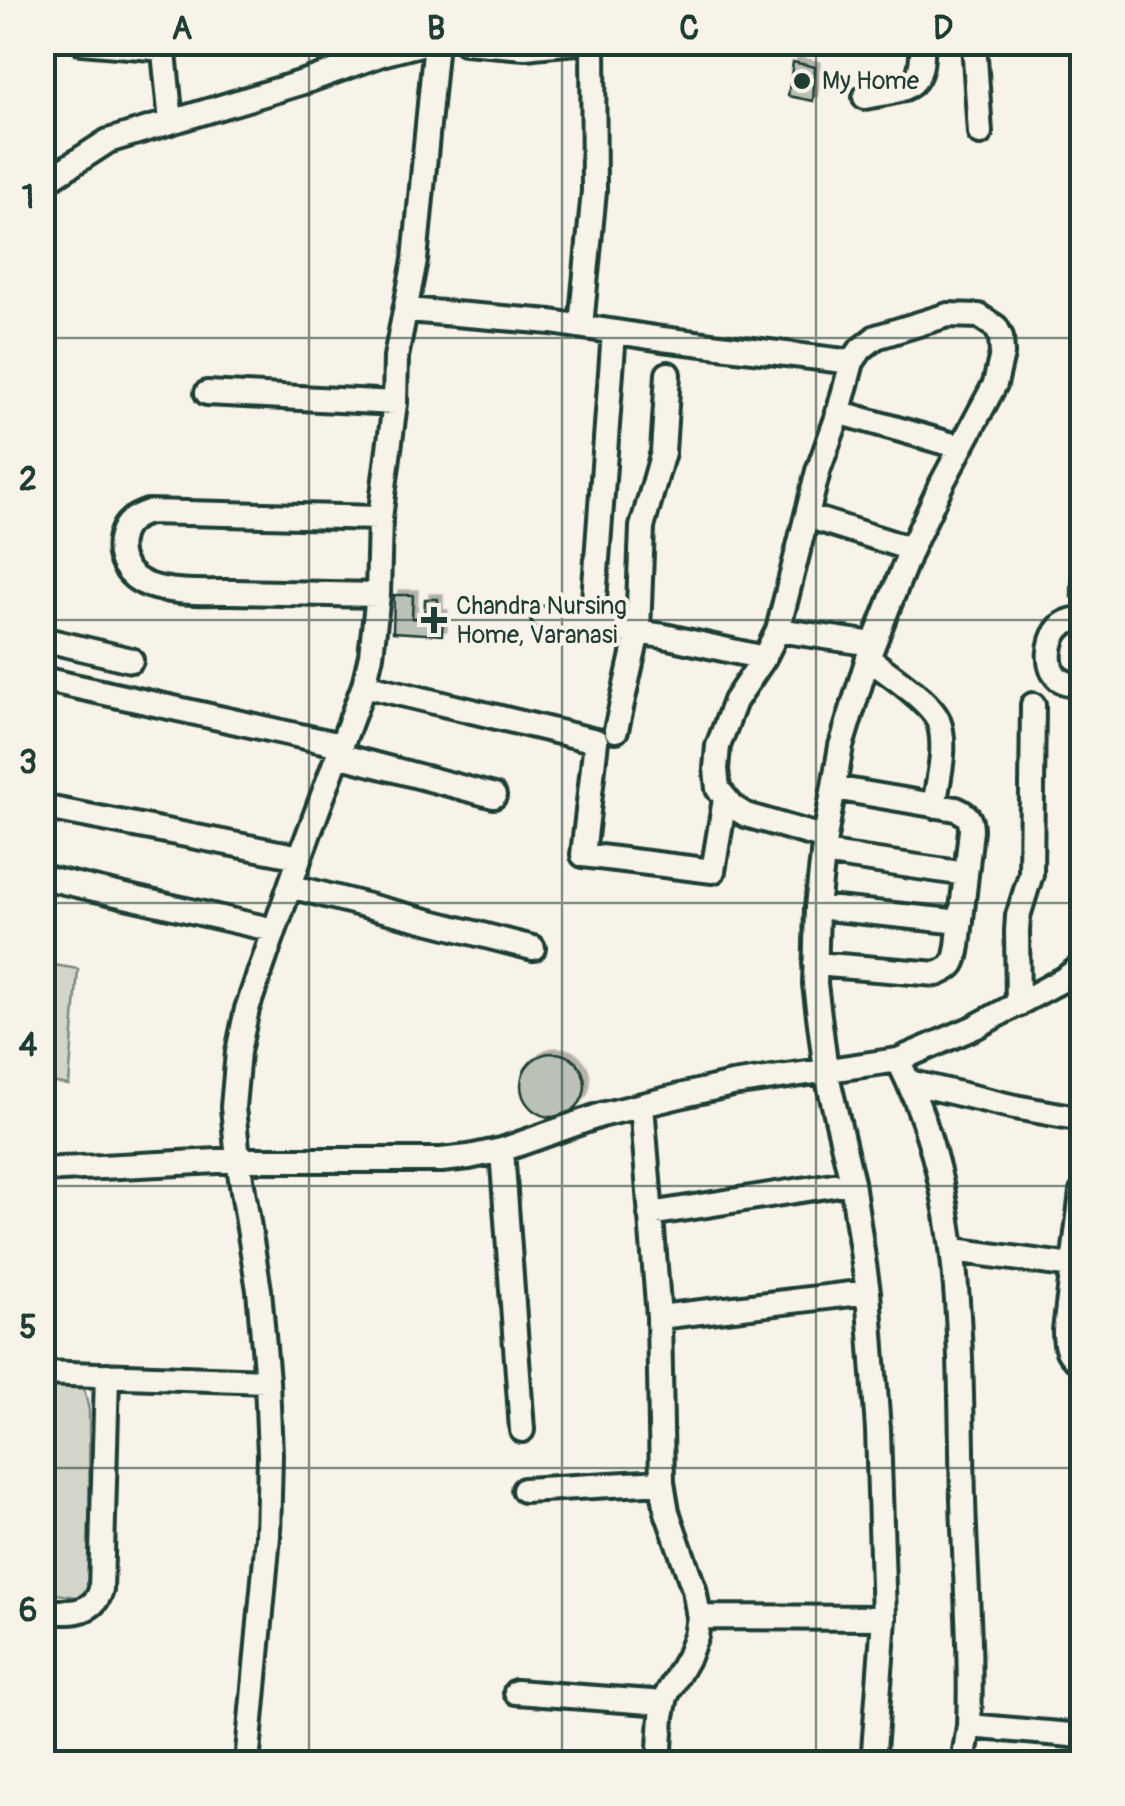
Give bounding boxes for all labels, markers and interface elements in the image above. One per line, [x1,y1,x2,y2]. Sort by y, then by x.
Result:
text: A [172,9,193,49]
text: B [427,9,445,49]
text: C [679,9,699,49]
text: D [933,9,953,49]
place label: My Home [822,66,920,97]
marker: My Home [791,70,813,92]
text: 1 [22,178,34,218]
text: 2 [19,460,37,500]
place label: Chandra Nursing Home, Varanasi [456,591,627,651]
marker: Chandra Nursing Home, Varanasi [421,607,447,633]
text: 3 [19,743,37,783]
text: 4 [19,1026,38,1066]
text: 5 [19,1308,37,1348]
text: 6 [19,1591,37,1631]

